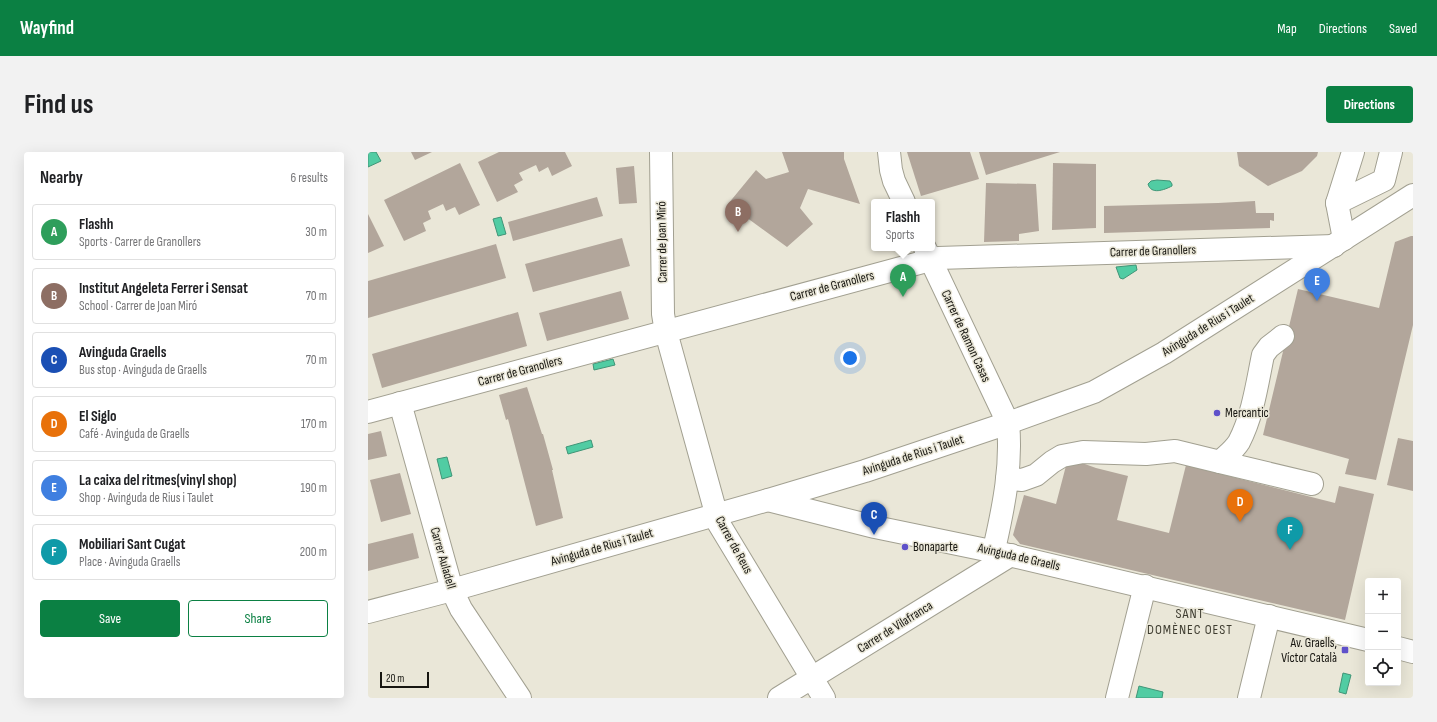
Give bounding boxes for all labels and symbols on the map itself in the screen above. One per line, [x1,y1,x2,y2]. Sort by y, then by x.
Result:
pin: B [725,199,751,232]
street label: Carrer de Joan Miró [653,201,671,283]
street label: Carrer de Granollers [1110,241,1197,261]
pin: A [890,264,916,297]
street label: Carrer de Granollers [788,267,876,305]
pin: E [1304,268,1330,301]
street label: Carrer de Ramon Casas [938,287,994,385]
street label: Avinguda de Rius i Taulet [1158,290,1257,360]
your location [840,348,860,368]
street label: Carrer de Granollers [476,352,564,390]
place label: Mercantic [1225,405,1269,421]
marker: Mercantic [1212,408,1222,418]
street label: Avinguda de Rius i Taulet [859,431,966,479]
pin: D [1227,489,1253,522]
pin: C [861,502,887,535]
street label: Carrer de Reus [712,513,756,577]
pin: F [1277,517,1303,550]
street label: Carrer Auladell [427,525,459,591]
street label: Avinguda de Rius i Taulet [548,525,655,570]
place label: Bonaparte [913,539,958,555]
street label: Avinguda de Graells [975,540,1062,574]
marker: Bonaparte [900,542,910,552]
street label: Carrer de Vilafranca [854,598,936,656]
district label: SANT DOMÈNEC OEST [1147,605,1233,638]
place label: Av. Graells, Víctor Català [1281,635,1337,666]
marker: Av. Graells, Víctor Català [1340,645,1350,655]
scale bar [380,670,429,689]

